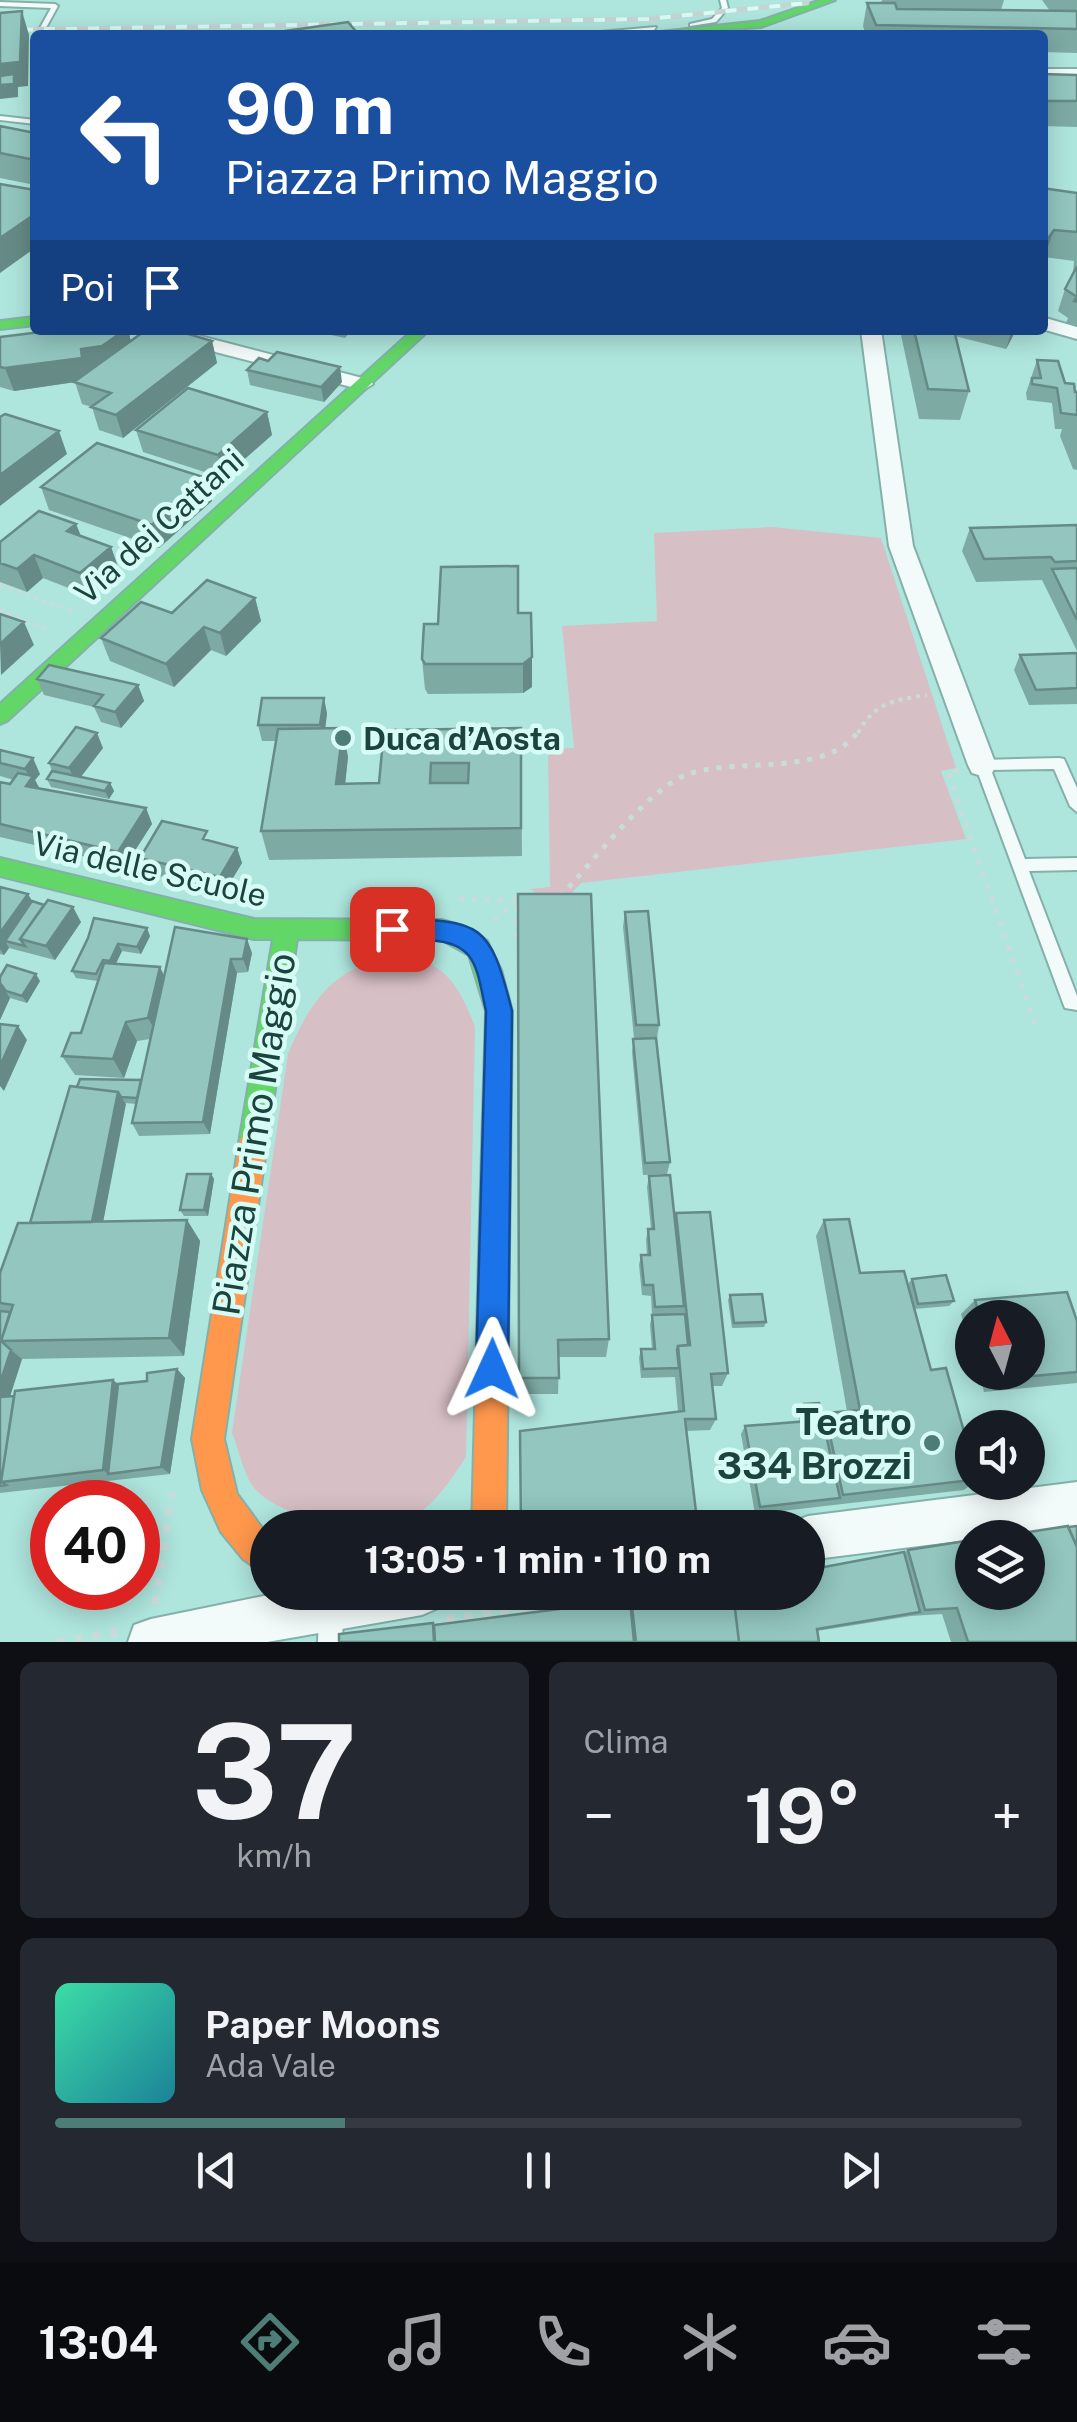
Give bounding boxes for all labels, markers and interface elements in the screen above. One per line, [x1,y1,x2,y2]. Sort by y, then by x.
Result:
text: 90 m [225,67,395,150]
icon: left [60,70,190,200]
text: Piazza Primo Maggio [225,151,659,204]
icon: arrive [135,260,190,315]
text: Poi [60,265,115,310]
street label: Via dei Cattani [67,441,251,611]
place label: Duca d’Aosta [363,720,561,757]
marker: Duca d’Aosta [332,727,354,749]
street label: Via delle Scuole [30,824,270,914]
pin [350,887,435,972]
icon: arrive [365,902,420,957]
street label: Piazza Primo Maggio [203,950,305,1318]
north arrow [955,1300,1045,1390]
map controls [955,1300,1045,1610]
position arrow [440,1317,544,1421]
place label: Teatro 334 Brozzi [717,1399,912,1488]
button: sound [955,1410,1045,1500]
marker: Teatro 334 Brozzi [921,1432,943,1454]
speed limit sign: 40 [30,1480,160,1610]
button: layers [955,1520,1045,1610]
text: 13:05 · 1 min · 110 m [364,1537,711,1582]
text: 37 [191,1696,357,1848]
text: Clima [584,1723,669,1760]
text: 19° [744,1772,861,1860]
text: − [584,1784,614,1848]
text: + [991,1784,1022,1848]
text: km/h [237,1837,312,1874]
text: Paper Moons [205,2002,440,2047]
text: Ada Vale [205,2047,336,2084]
icon: previous [189,2143,244,2198]
icon: pause [511,2143,566,2198]
icon: next [833,2143,888,2198]
icon: directions [235,2307,305,2377]
icon: music [382,2307,452,2377]
icon: phone [528,2307,598,2377]
icon: climate [675,2307,745,2377]
icon: car [822,2307,892,2377]
icon: filters [969,2307,1039,2377]
text: 13:04 [38,2316,158,2369]

